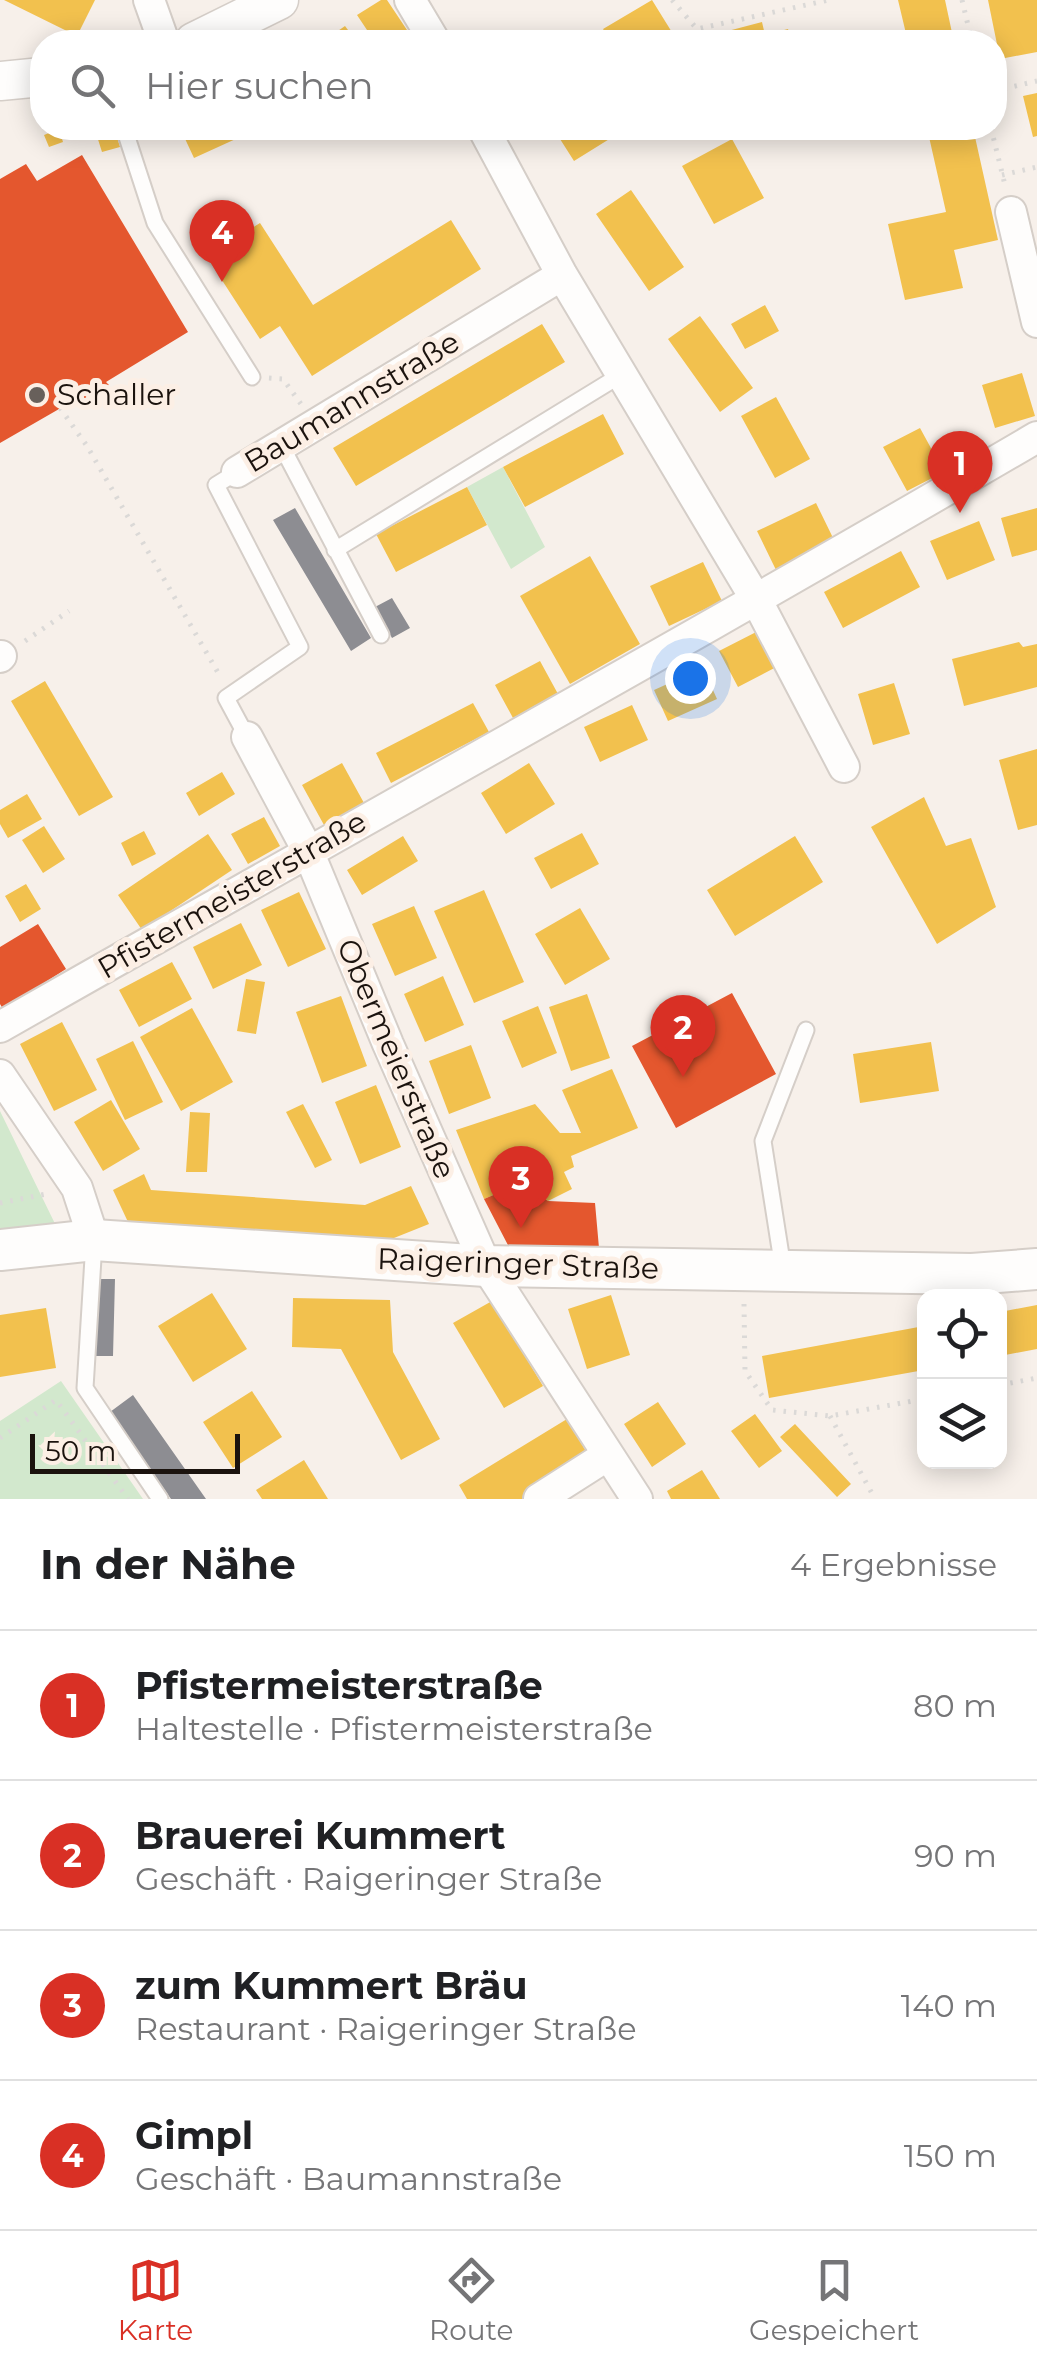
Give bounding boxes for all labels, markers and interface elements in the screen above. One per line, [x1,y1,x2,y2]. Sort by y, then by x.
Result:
search box [30,30,1007,140]
icon: search [65,58,120,113]
text: Hier suchen [145,62,374,109]
pin: 4 [190,200,254,282]
street label: Baumannstraße [238,323,466,480]
place label: Schaller [57,376,176,413]
marker: Schaller [26,384,48,406]
pin: 1 [928,430,992,513]
your location [665,653,716,704]
street label: Pfistermeisterstraße [91,803,373,987]
street label: Obermeierstraße [329,933,464,1184]
pin: 2 [650,994,716,1077]
pin: 3 [488,1146,554,1228]
street label: Raigeringer Straße [376,1240,660,1287]
map controls [917,1289,1007,1469]
button: locate [917,1289,1007,1379]
button: layers [917,1379,1007,1469]
scale bar [30,1429,240,1474]
text: 50 m [45,1434,116,1468]
text: In der Nähe [40,1538,296,1590]
text: 4 Ergebnisse [790,1545,997,1584]
text: Pfistermeisterstraße [135,1662,543,1709]
text: 1 [66,1686,79,1725]
text: 80 m [913,1686,997,1725]
text: Haltestelle · Pfistermeisterstraße [135,1709,653,1748]
text: Brauerei Kummert [135,1812,506,1859]
text: 2 [63,1836,82,1875]
text: 90 m [914,1836,997,1875]
text: Geschäft · Raigeringer Straße [135,1859,602,1898]
text: zum Kummert Bräu [135,1962,528,2009]
text: 3 [63,1986,82,2025]
text: 140 m [901,1986,997,2025]
text: Restaurant · Raigeringer Straße [135,2009,636,2048]
text: Gimpl [135,2112,253,2159]
text: 4 [61,2136,84,2175]
text: 150 m [904,2136,997,2175]
text: Geschäft · Baumannstraße [135,2159,562,2198]
tab: Karte [118,2253,193,2347]
tab: Route [429,2253,513,2347]
tab: Gespeichert [749,2253,919,2347]

